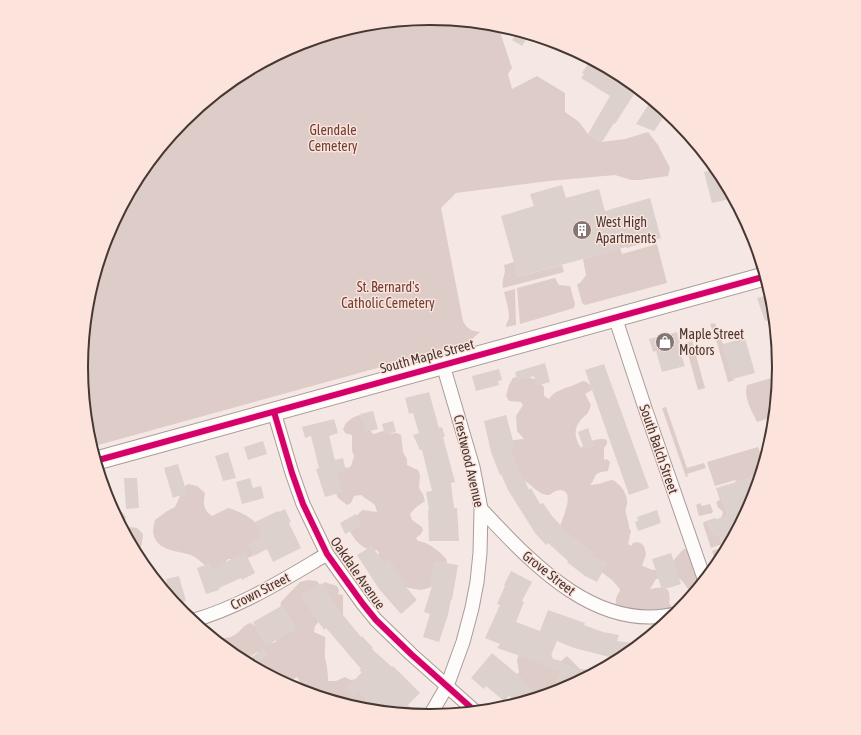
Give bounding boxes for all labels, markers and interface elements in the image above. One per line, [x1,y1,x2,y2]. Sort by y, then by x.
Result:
park label: Glendale Cemetery [308,122,358,154]
place label: West High Apartments [596,214,656,246]
building icon: West High Apartments [571,219,593,241]
park label: St. Bernard's Catholic Cemetery [341,279,435,311]
place label: Maple Street Motors [679,326,744,358]
shop icon: Maple Street Motors [654,331,676,353]
street label: South Maple Street [378,336,476,376]
street label: South Balch Street [636,402,682,496]
street label: Crestwood Avenue [451,413,487,509]
street label: Oakdale Avenue [327,534,389,612]
street label: Grove Street [519,547,579,599]
street label: Crown Street [228,569,292,613]

